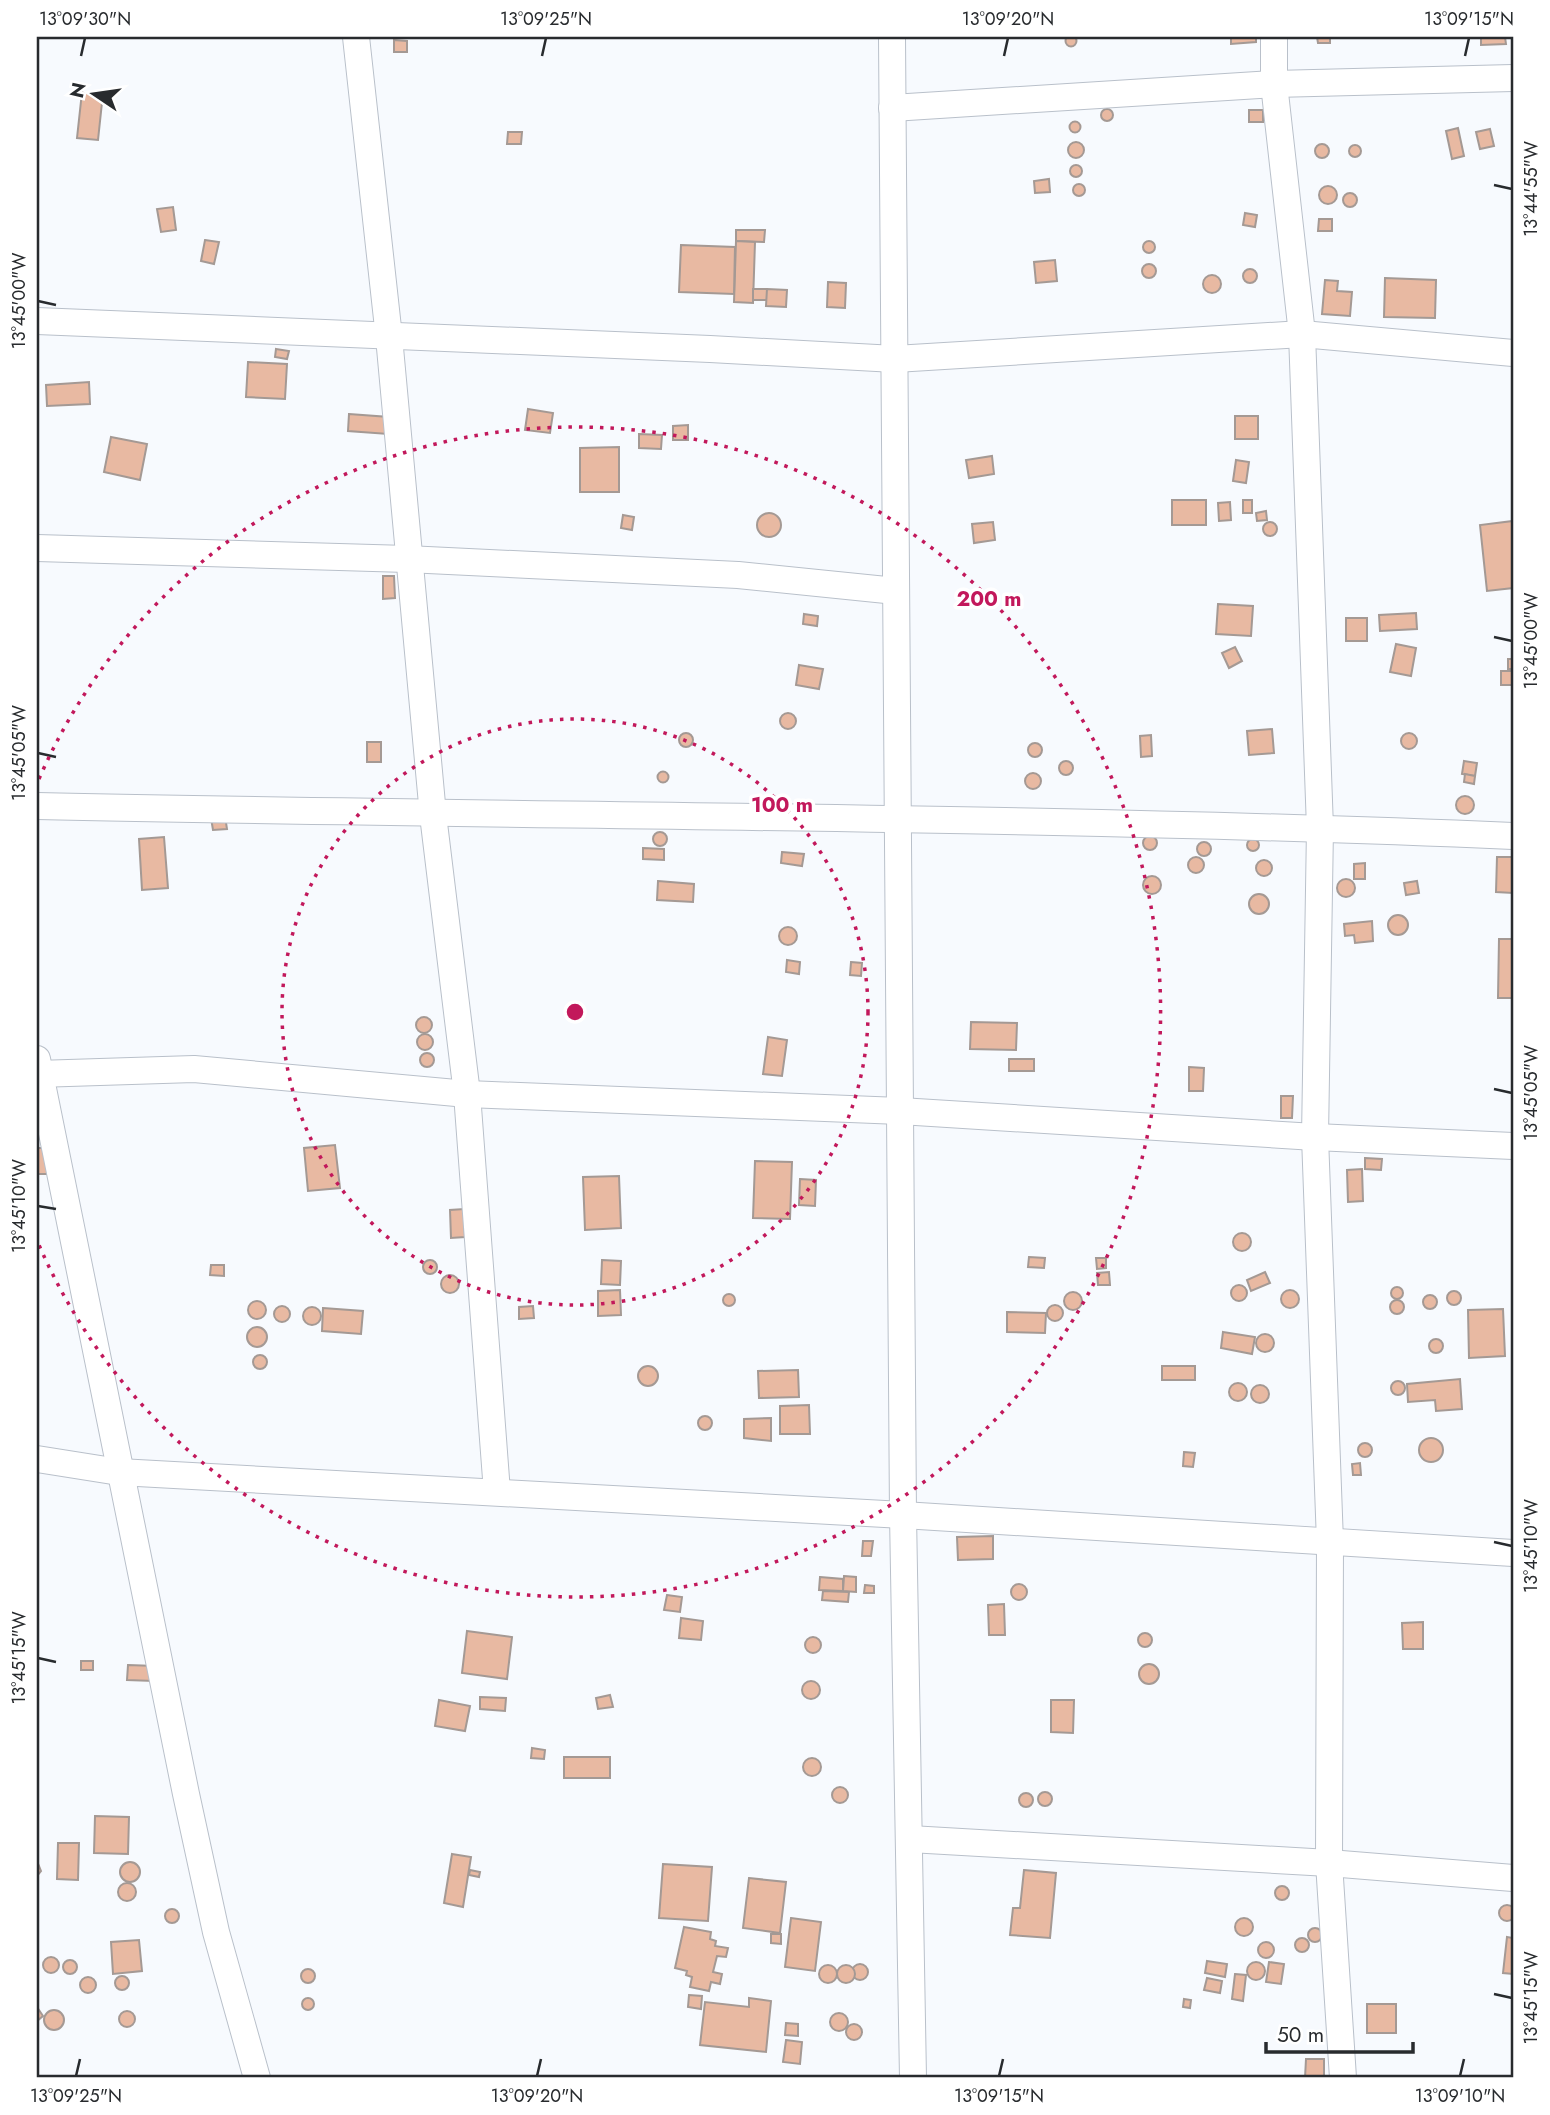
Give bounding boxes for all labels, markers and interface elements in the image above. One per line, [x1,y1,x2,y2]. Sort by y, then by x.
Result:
text: 13°09'30"N [39,6,131,32]
text: 13°09'25"N [500,6,592,32]
text: 13°09'20"N [962,6,1054,32]
text: 13°09'15"N [1424,6,1514,32]
north arrow [60,60,130,130]
text: N [63,80,93,101]
text: 13°44'55"W [1518,141,1544,237]
text: 13°45'00"W [6,253,32,349]
text: 200 m [956,584,1022,614]
text: 13°45'00"W [1518,593,1544,689]
text: 13°45'05"W [6,705,32,801]
text: 100 m [751,790,813,820]
centre of rings [563,1000,587,1024]
text: 13°45'05"W [1518,1045,1544,1141]
text: 13°45'10"W [6,1159,32,1253]
text: 13°45'10"W [1518,1499,1544,1593]
text: 13°45'15"W [6,1611,32,1705]
text: 13°45'15"W [1518,1951,1544,2045]
scale bar [1266,2010,1414,2054]
text: 50 m [1277,2020,1324,2050]
text: 13°09'25"N [30,2083,122,2109]
text: 13°09'20"N [491,2083,583,2109]
text: 13°09'15"N [954,2083,1044,2109]
text: 13°09'10"N [1415,2083,1505,2109]

